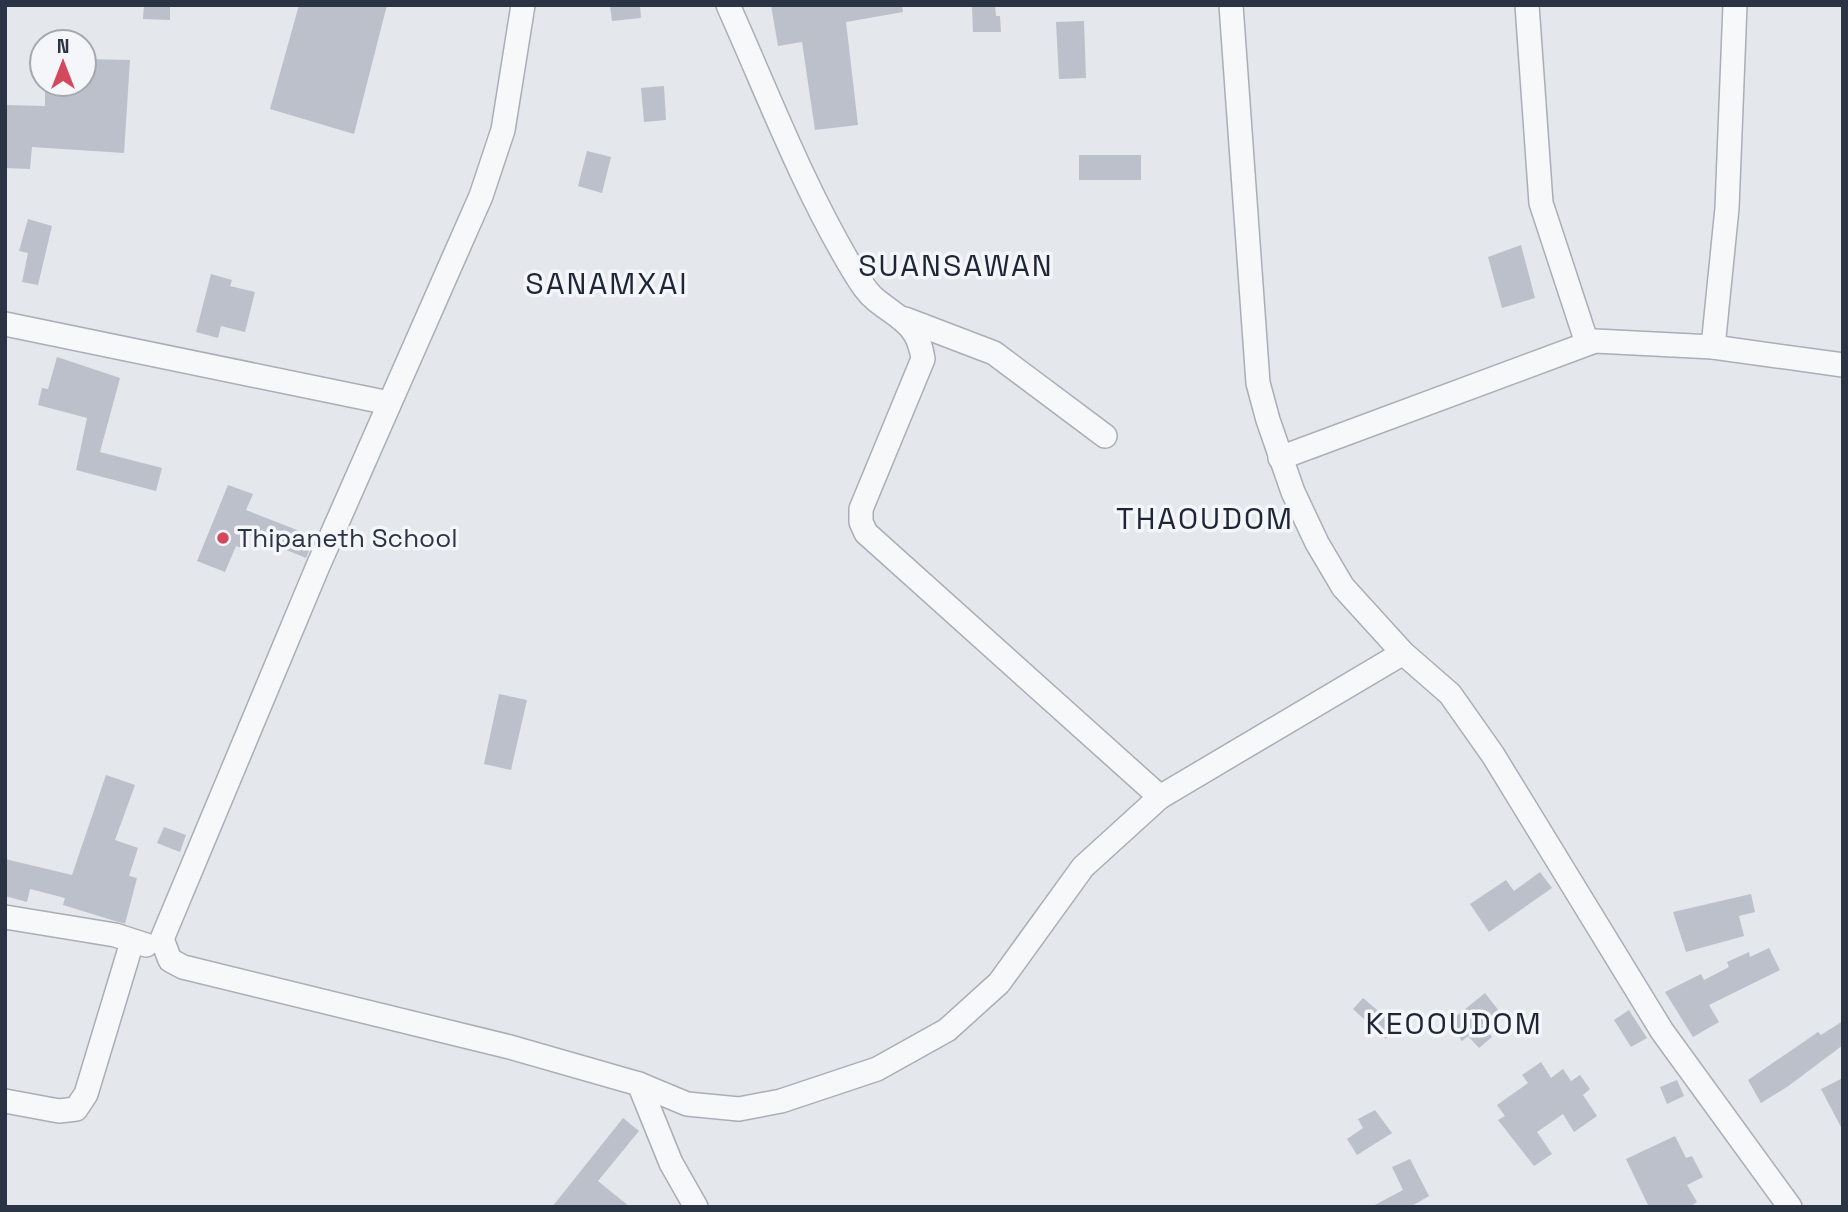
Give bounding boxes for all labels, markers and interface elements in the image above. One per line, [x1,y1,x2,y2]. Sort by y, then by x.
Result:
north arrow [28,28,98,98]
text: N [57,34,69,59]
district label: SUANSAWAN [858,246,1054,285]
district label: SANAMXAI [525,264,689,303]
district label: THAOUDOM [1116,499,1294,538]
place label: Thipaneth School [237,521,458,555]
marker: Thipaneth School [215,530,231,546]
district label: KEOOUDOM [1365,1004,1543,1043]

